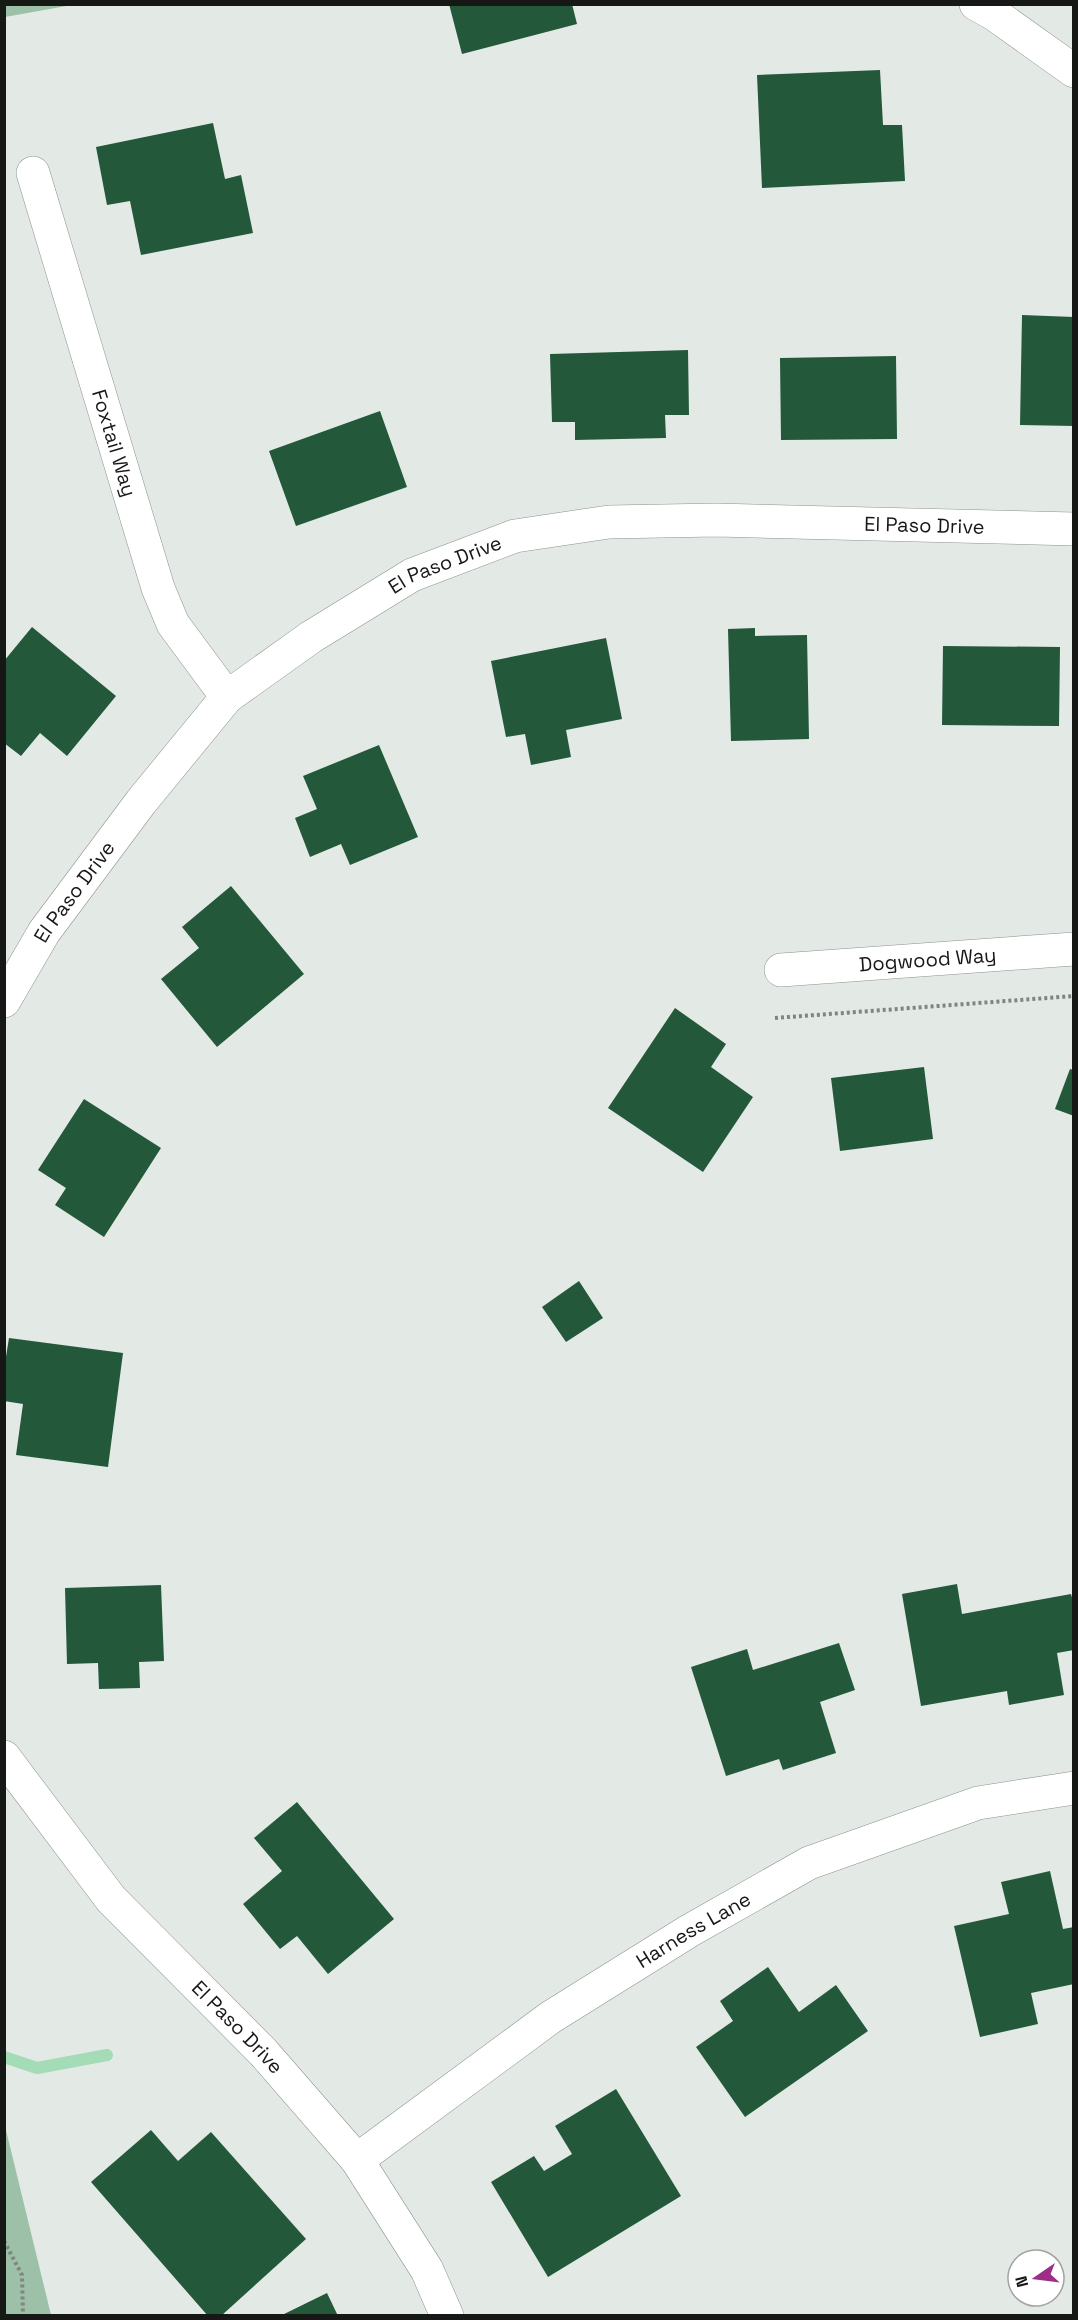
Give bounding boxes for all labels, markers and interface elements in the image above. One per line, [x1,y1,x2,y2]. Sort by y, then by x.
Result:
street label: Foxtail Way [86,386,143,500]
street label: El Paso Drive [864,511,985,540]
street label: El Paso Drive [383,529,505,600]
street label: El Paso Drive [28,836,121,947]
street label: Dogwood Way [858,942,997,977]
street label: Harness Lane [631,1886,755,1974]
street label: El Paso Drive [186,1975,289,2079]
north arrow [1006,2248,1066,2308]
text: N [1010,2274,1033,2289]

